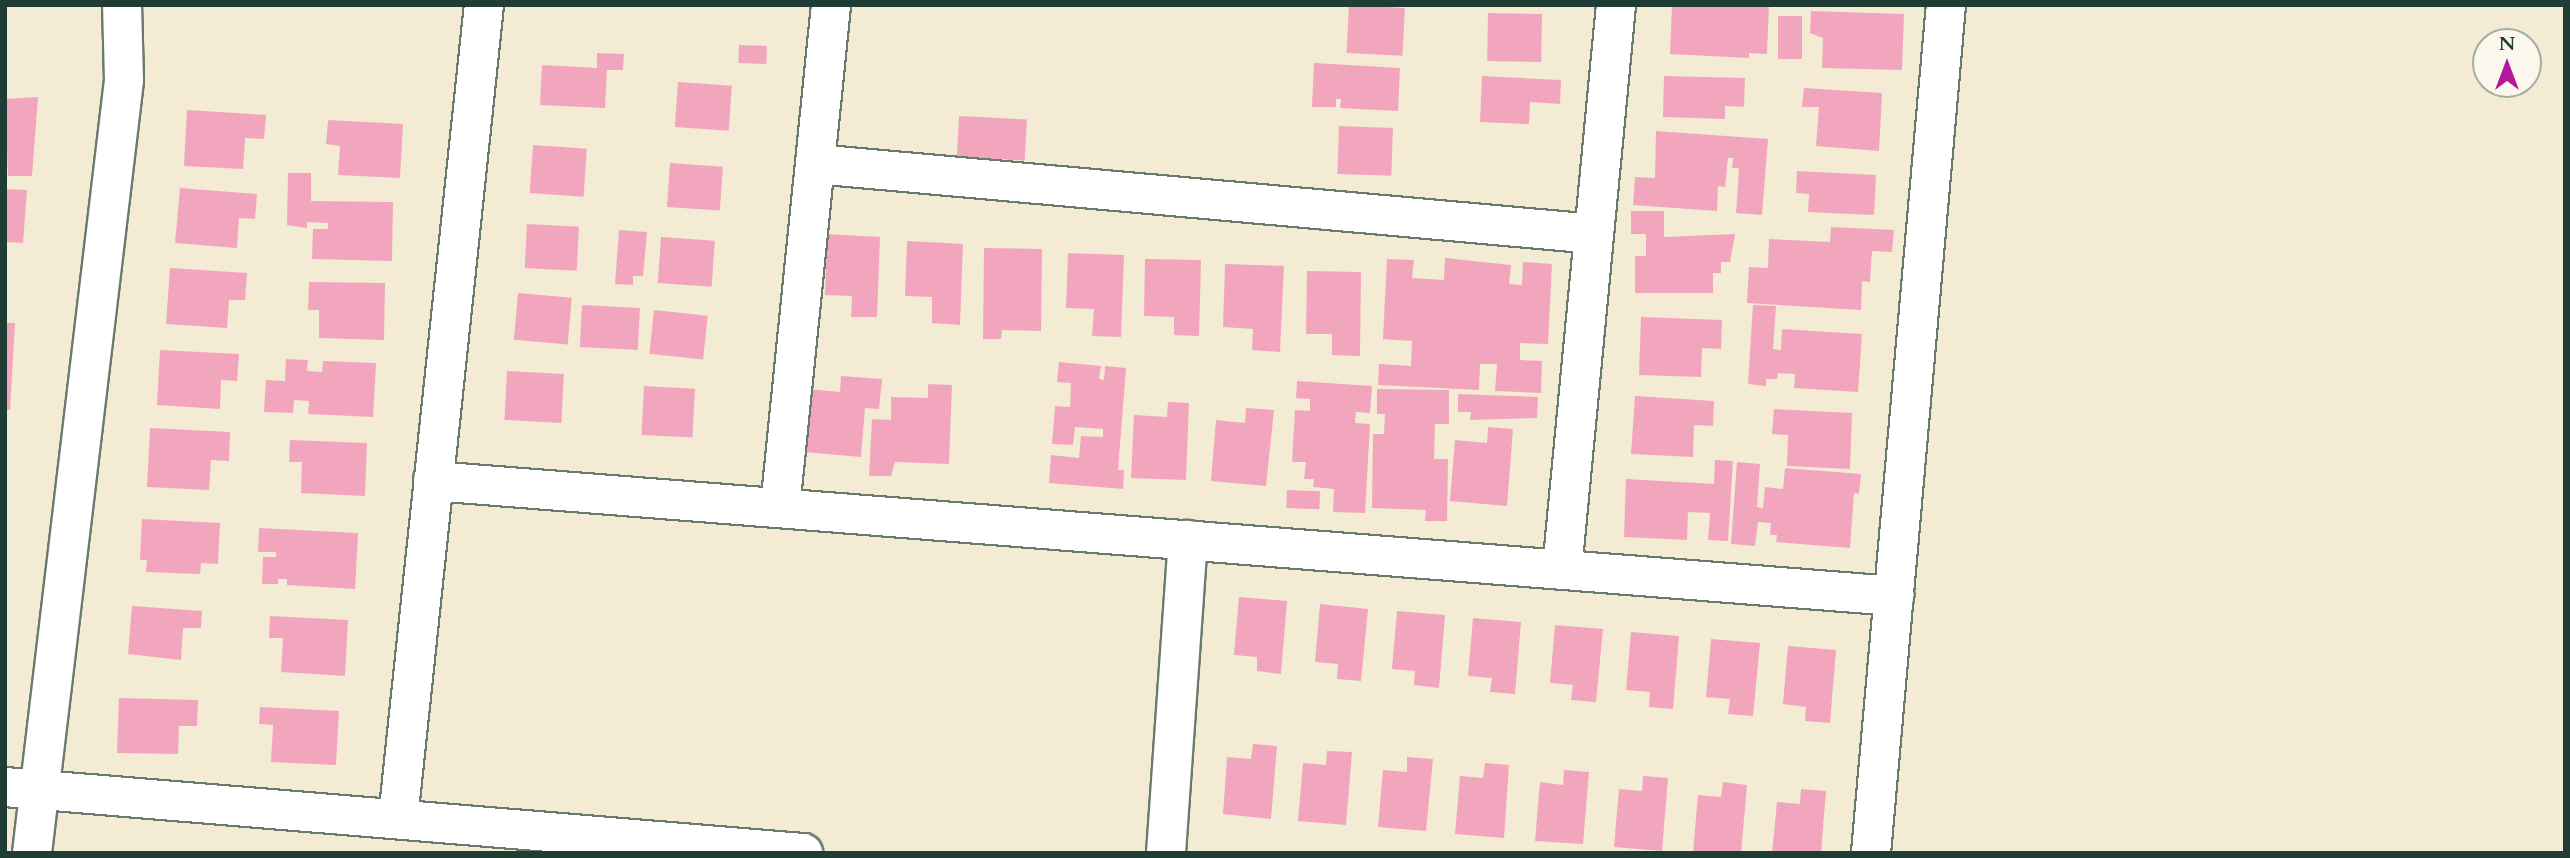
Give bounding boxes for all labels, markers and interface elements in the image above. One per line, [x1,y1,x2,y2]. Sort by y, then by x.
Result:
north arrow [2472,28,2542,98]
text: N [2499,31,2515,57]

